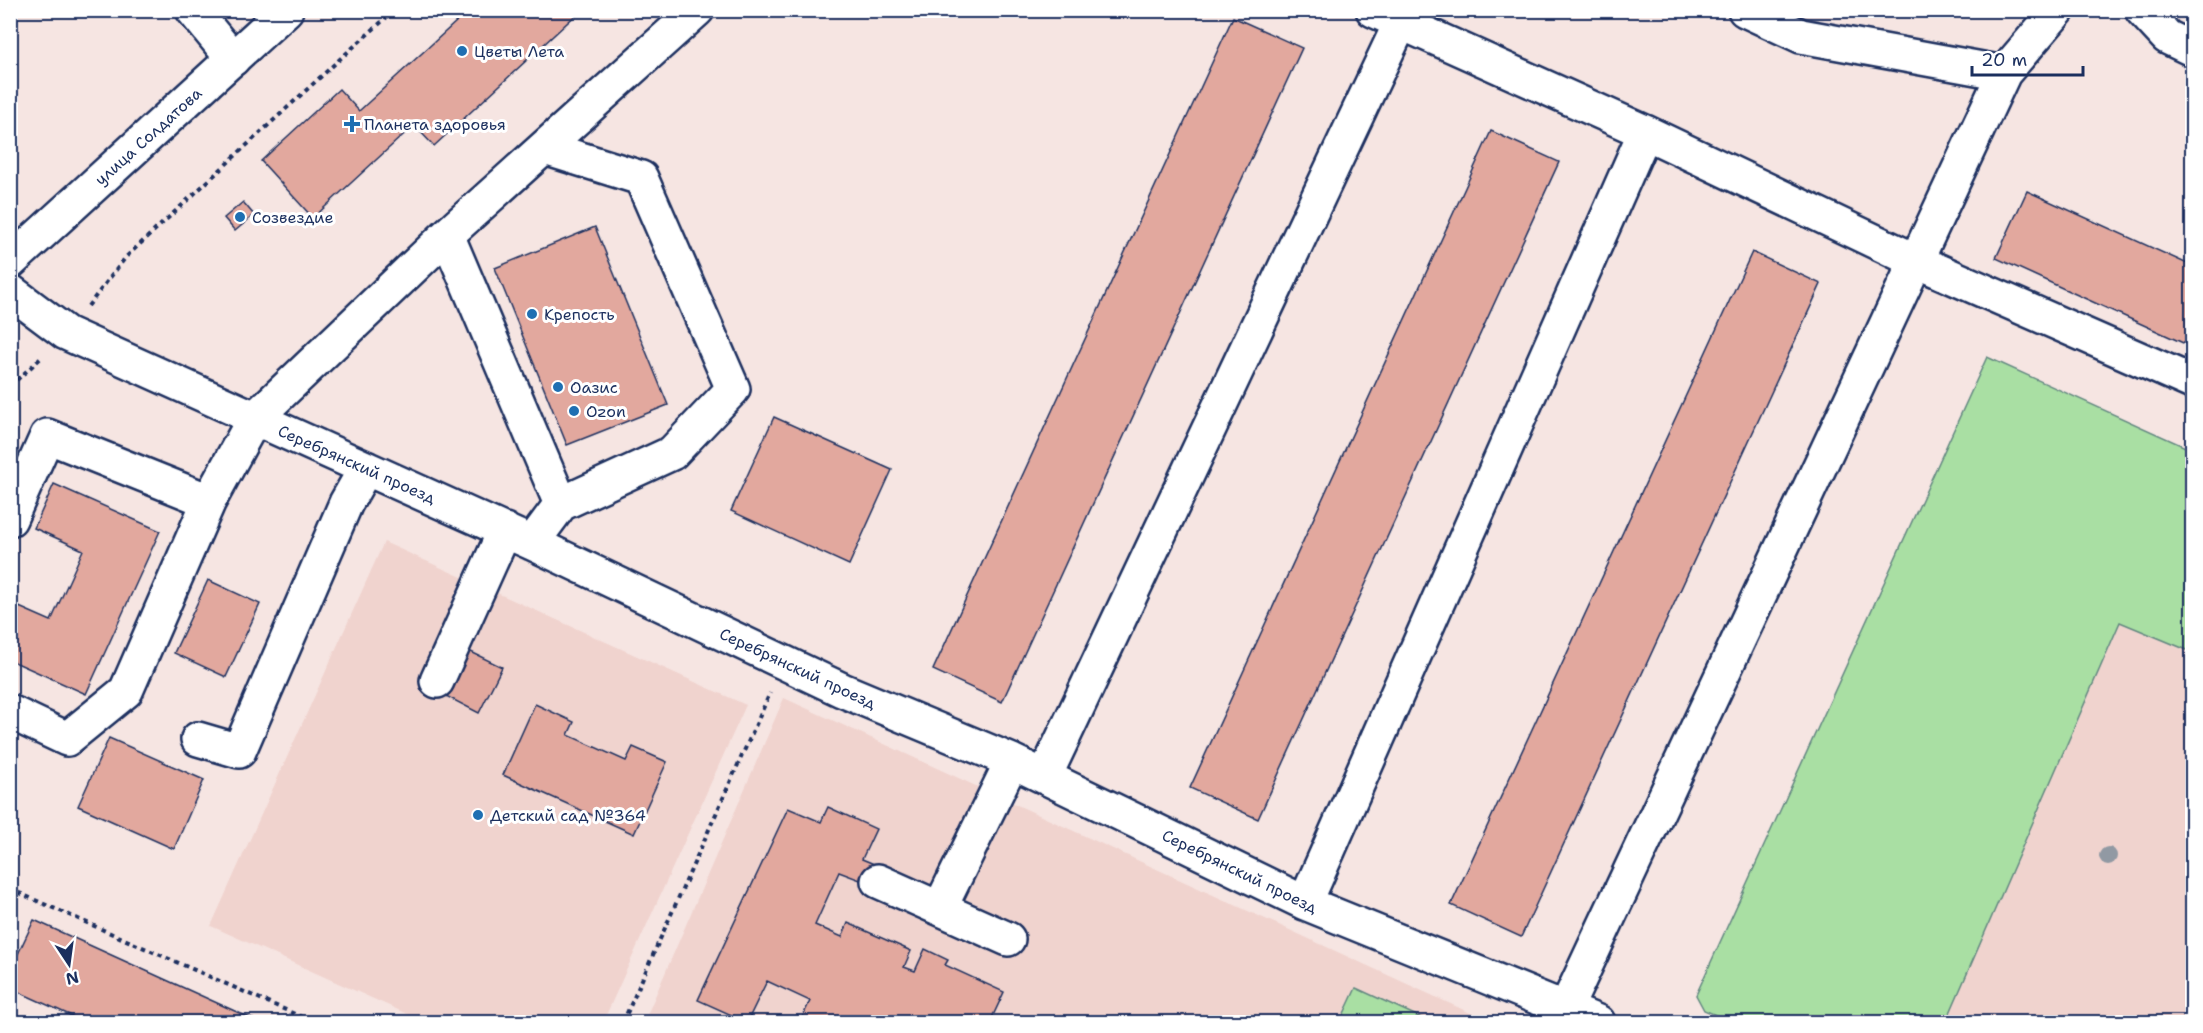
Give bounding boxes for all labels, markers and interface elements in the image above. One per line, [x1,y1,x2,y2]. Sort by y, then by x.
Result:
scale bar [1972,39,2083,77]
place label: Цветы Лета [474,41,564,62]
marker: Цветы Лета [455,44,469,58]
text: 20 m [1981,48,2027,72]
street label: улица Солдатова [90,83,206,190]
place label: Планета здоровья [364,114,506,135]
marker: Планета здоровья [345,117,359,131]
place label: Созвездие [252,207,333,228]
marker: Созвездие [233,210,247,224]
place label: Крепость [544,304,615,325]
marker: Крепость [525,307,539,321]
place label: Оазис [570,377,618,398]
marker: Оазис [551,380,565,394]
place label: Ozon [586,401,626,422]
marker: Ozon [567,404,581,418]
street label: Серебрянский проезд [275,420,439,509]
street label: Серебрянский проезд [716,623,879,714]
place label: Детский сад №364 [490,805,646,826]
marker: Детский сад №364 [471,808,485,822]
street label: Серебрянский проезд [1159,825,1321,918]
north arrow [39,934,99,994]
text: N [64,966,81,990]

